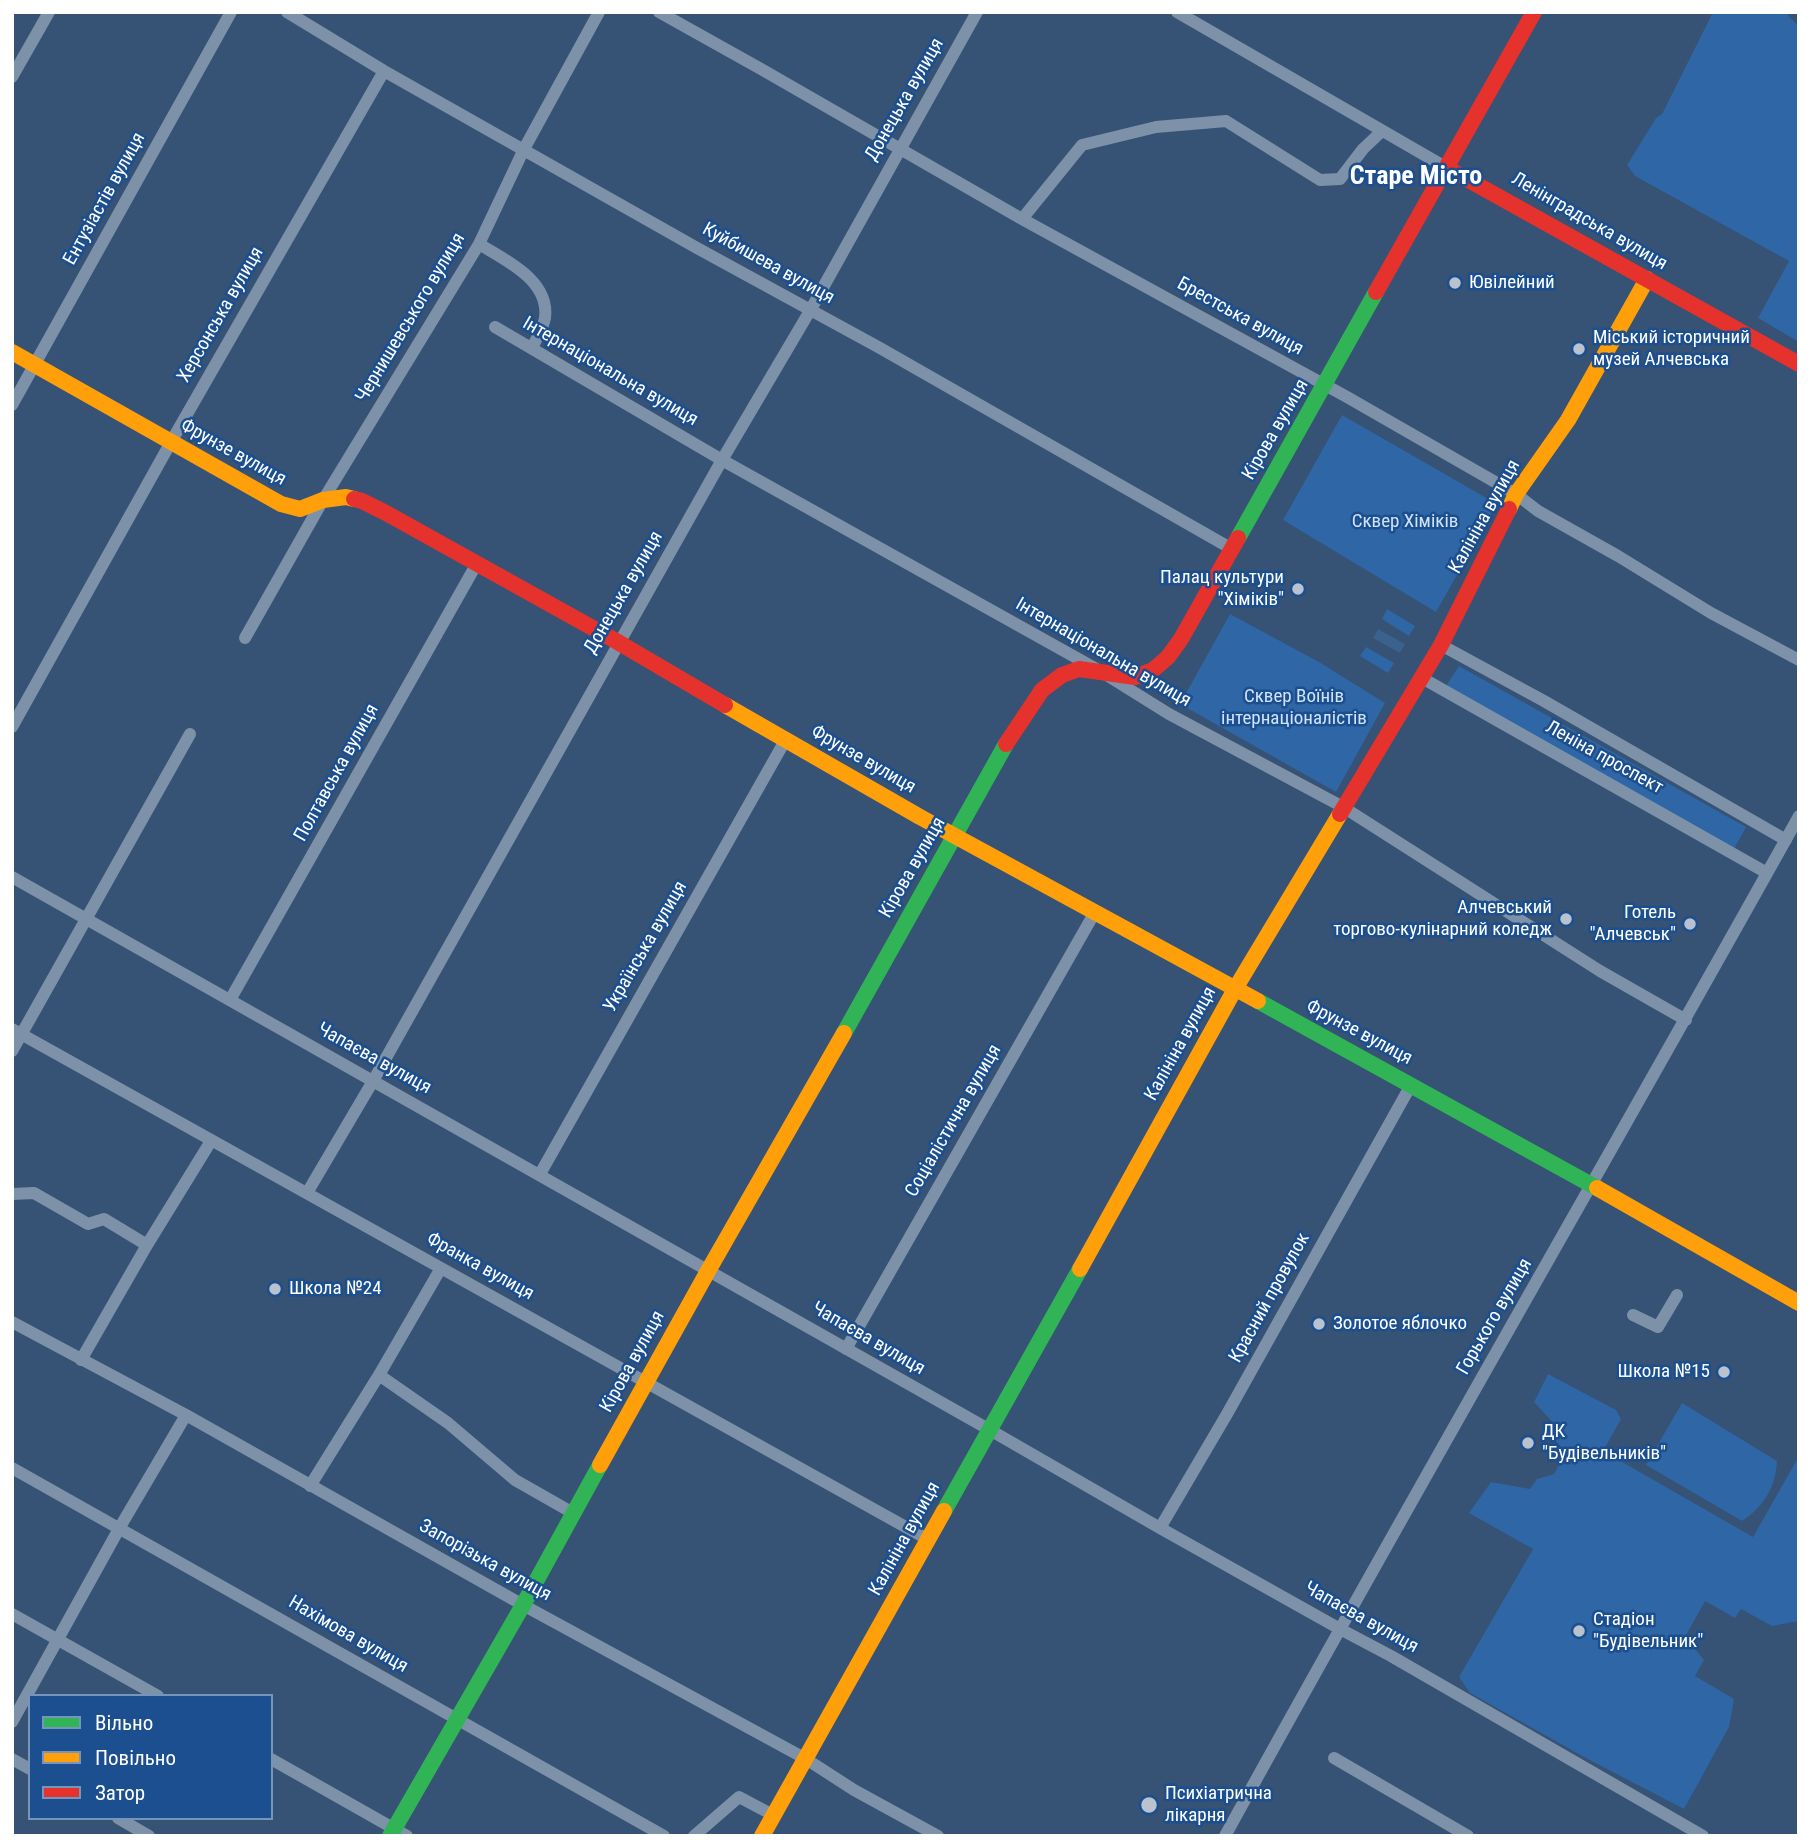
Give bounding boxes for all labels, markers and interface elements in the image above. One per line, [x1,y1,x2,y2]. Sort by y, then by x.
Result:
street label: Донецька вулиця [861,35,949,165]
street label: Ентузіастів вулиця [59,129,151,269]
district label: Старе Місто [1350,161,1482,193]
street label: Ленінградська вулиця [1507,168,1671,276]
street label: Куйбишева вулиця [698,218,838,310]
street label: Чернишевського вулиця [351,229,471,407]
street label: Херсонська вулиця [173,243,269,387]
place label: Ювілейний [1469,272,1555,294]
street label: Брестська вулиця [1173,273,1307,361]
marker: Ювілейний [1447,275,1463,291]
street label: Інтернаціональна вулиця [518,312,702,432]
place label: Міський історичний музей Алчевська [1593,327,1750,371]
marker: Міський історичний музей Алчевська [1571,341,1587,357]
street label: Кірова вулиця [1238,376,1314,484]
street label: Фрунзе вулиця [176,415,290,491]
street label: Калініна вулиця [1444,456,1526,578]
park label: Сквер Хіміків [1352,511,1458,533]
street label: Донецька вулиця [580,528,668,658]
place label: Палац культури "Хіміків" [1160,567,1284,611]
marker: Палац культури "Хіміків" [1290,581,1306,597]
street label: Інтернаціональна вулиця [1011,593,1195,713]
park label: Сквер Воїнів інтернаціоналістів [1221,686,1367,730]
street label: Полтавська вулиця [290,700,384,846]
street label: Леніна проспект [1541,716,1667,800]
street label: Фрунзе вулиця [807,721,919,799]
street label: Кірова вулиця [875,814,951,922]
street label: Українська вулиця [599,878,693,1016]
place label: Алчевський торгово-кулінарний коледж [1333,897,1552,941]
place label: Готель "Алчевськ" [1590,902,1676,946]
marker: Алчевський торгово-кулінарний коледж [1558,911,1574,927]
marker: Готель "Алчевськ" [1682,916,1698,932]
street label: Калініна вулиця [1140,983,1222,1105]
street label: Фрунзе вулиця [1302,995,1416,1071]
street label: Чапаєва вулиця [313,1018,435,1100]
street label: Соціалістична вулиця [901,1041,1007,1201]
street label: Франка вулиця [422,1228,538,1306]
street label: Красний провулок [1225,1229,1315,1367]
street label: Горького вулиця [1453,1255,1537,1379]
place label: Школа №24 [289,1278,382,1300]
marker: Школа №24 [267,1281,283,1297]
street label: Чапаєва вулиця [807,1297,929,1381]
street label: Кірова вулиця [596,1307,670,1417]
place label: Золотое яблочко [1333,1313,1467,1335]
marker: Золотое яблочко [1311,1316,1327,1332]
place label: Школа №15 [1617,1361,1710,1383]
marker: Школа №15 [1716,1364,1732,1380]
place label: ДК "Будівельників" [1542,1421,1666,1465]
marker: ДК "Будівельників" [1520,1435,1536,1451]
street label: Калініна вулиця [864,1478,946,1600]
street label: Запорізька вулиця [415,1515,555,1607]
street label: Чапаєва вулиця [1300,1577,1422,1659]
street label: Нахімова вулиця [284,1592,412,1678]
place label: Стадіон "Будівельник" [1593,1609,1703,1653]
marker: Стадіон "Будівельник" [1571,1623,1587,1639]
legend [28,1694,273,1820]
text: Вільно [95,1711,153,1735]
text: Повільно [95,1746,176,1770]
text: Затор [95,1781,145,1805]
place label: Психіатрична лікарня [1165,1783,1272,1827]
marker: Психіатрична лікарня [1139,1795,1159,1815]

